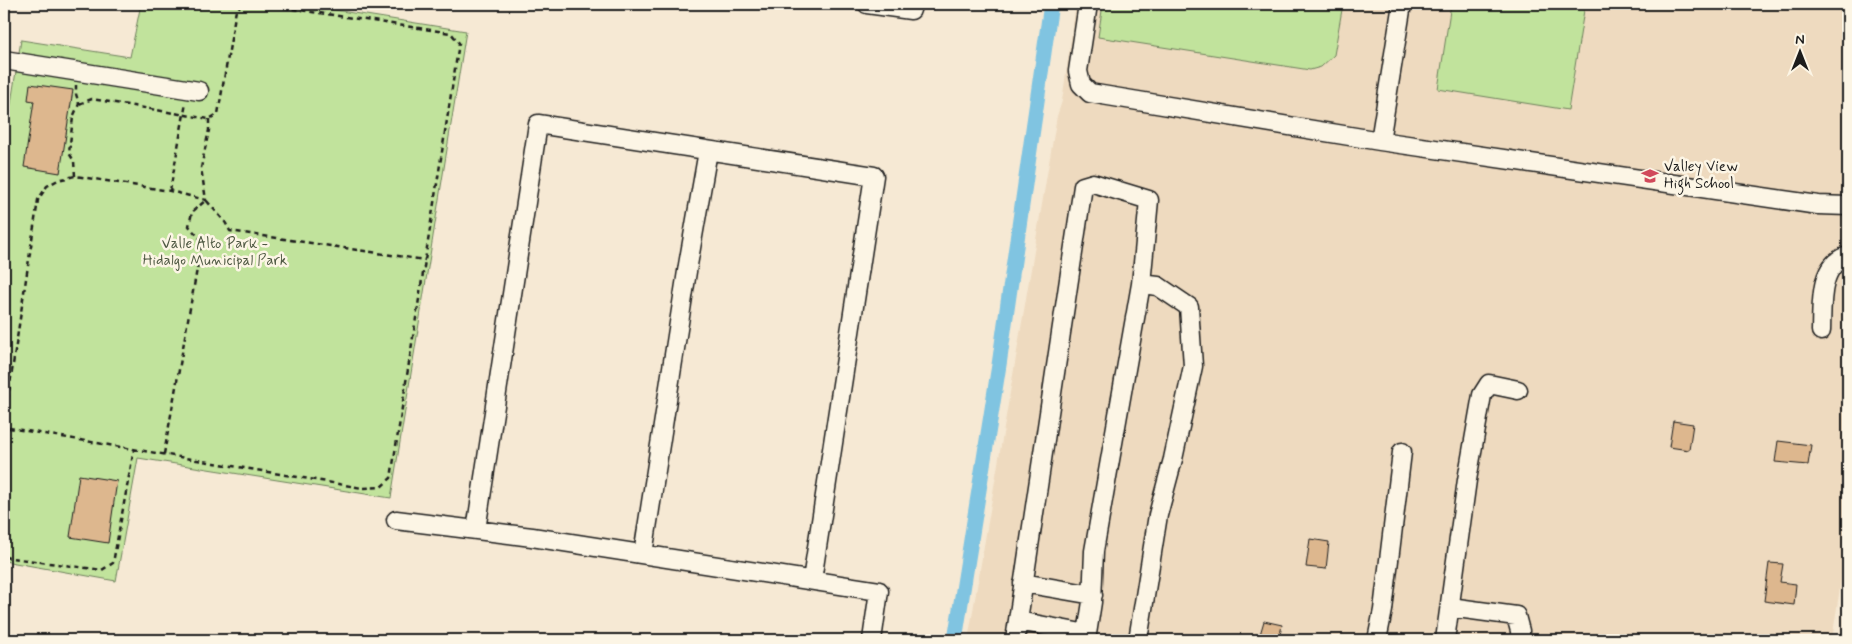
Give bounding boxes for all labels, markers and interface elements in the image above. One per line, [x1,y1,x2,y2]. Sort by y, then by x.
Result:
north arrow [1774,28,1824,78]
text: N [1795,31,1805,49]
place label: Valley View High School [1664,157,1738,195]
school or university icon: Valley View High School [1640,166,1660,186]
park label: Valle Alto Park - Hidalgo Municipal Park [143,234,287,271]

